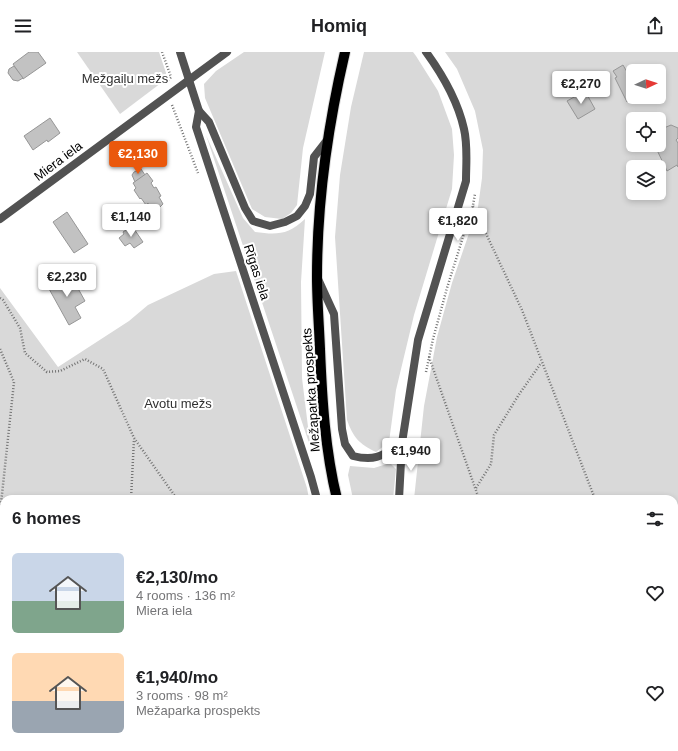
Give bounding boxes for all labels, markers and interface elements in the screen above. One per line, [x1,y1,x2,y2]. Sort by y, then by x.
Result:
icon: menu [12,15,34,37]
icon: share [644,15,666,37]
text: Homiq [311,16,367,36]
north arrow [626,64,666,104]
map controls [626,64,666,200]
park label: Mežgaiļu mežs [82,71,169,86]
pin: €2,270 [548,71,614,105]
text: €2,270 [561,76,601,91]
button: locate [626,112,666,152]
street label: Miera iela [31,138,86,184]
pin: €2,130 [105,141,171,175]
text: €2,130 [118,146,158,161]
button: layers [626,160,666,200]
pin: €1,140 [98,204,164,238]
pin: €1,820 [425,208,491,242]
text: €1,140 [111,209,151,224]
text: €1,820 [438,213,478,228]
street label: Rīgas iela [241,242,273,303]
pin: €2,230 [34,264,100,298]
text: €2,230 [47,269,87,284]
street label: Mežaparka prospekts [299,327,323,453]
park label: Avotu mežs [144,396,212,411]
pin: €1,940 [378,438,444,472]
text: €1,940 [391,443,431,458]
icon: filters [644,508,666,530]
text: 6 homes [12,509,81,528]
text: €2,130/mo [136,568,218,587]
icon: home [44,569,92,617]
icon: heart [644,582,666,604]
text: 4 rooms · 136 m² [136,588,235,603]
text: Miera iela [136,603,192,618]
text: €1,940/mo [136,668,218,687]
icon: home [44,669,92,717]
icon: heart [644,682,666,704]
text: 3 rooms · 98 m² [136,688,228,703]
text: Mežaparka prospekts [136,703,260,718]

